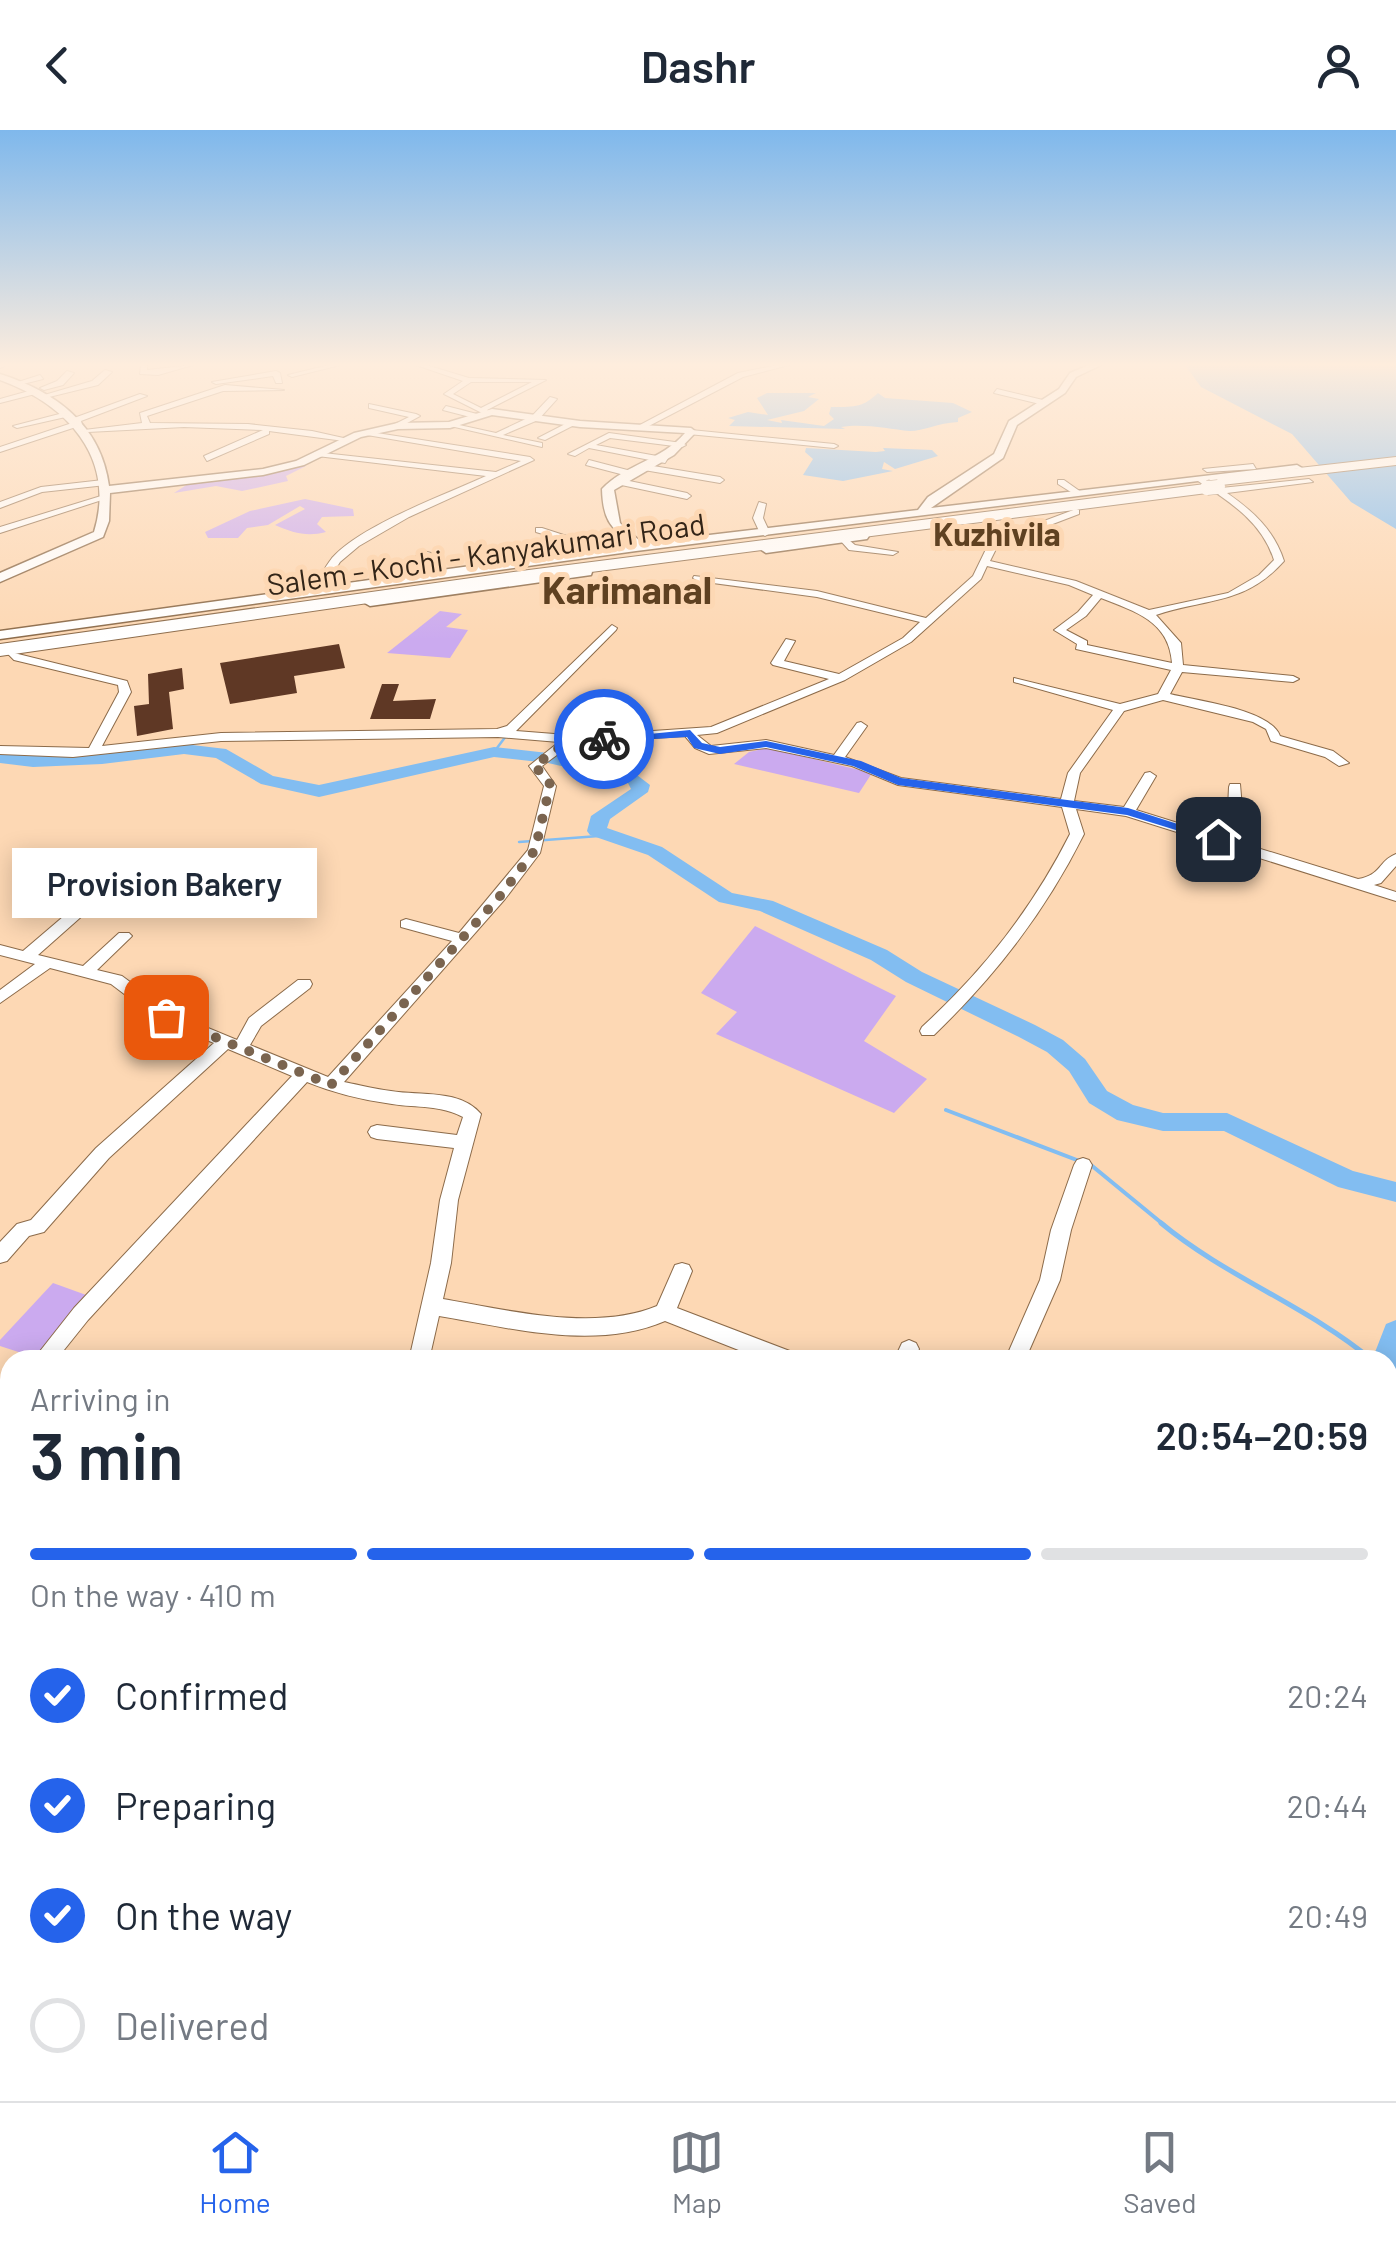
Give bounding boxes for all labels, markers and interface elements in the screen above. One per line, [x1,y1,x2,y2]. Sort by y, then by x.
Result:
icon: back [30,38,85,93]
text: Dashr [641,38,755,92]
icon: person [1311,38,1366,93]
street label: Salem - Kochi - Kanyakumari Road [264,504,707,602]
district label: Kuzhivila [933,514,1061,552]
district label: Karimanal [542,566,712,612]
courier [554,689,654,789]
icon: bike [577,712,632,767]
pin [1176,797,1261,882]
icon: home [1191,812,1246,867]
callout: Provision Bakery [14,847,318,917]
text: Provision Bakery [47,864,282,902]
pin [124,975,209,1060]
icon: bag [139,990,194,1045]
text: Arriving in [30,1379,170,1417]
text: 20:54–20:59 [1156,1412,1368,1458]
text: 3 min [30,1415,183,1493]
text: On the way · 410 m [30,1575,276,1613]
icon: check [30,1668,85,1723]
text: Confirmed [115,1672,288,1718]
text: 20:24 [1287,1676,1368,1714]
icon: check [30,1778,85,1833]
text: Preparing [115,1782,276,1828]
text: 20:44 [1287,1786,1368,1824]
icon: check [30,1888,85,1943]
text: On the way [115,1892,292,1938]
text: 20:49 [1288,1896,1368,1934]
text: Delivered [115,2002,269,2048]
tab: Home [199,2125,271,2219]
tab: Map [669,2125,724,2219]
tab: Saved [1123,2125,1197,2219]

